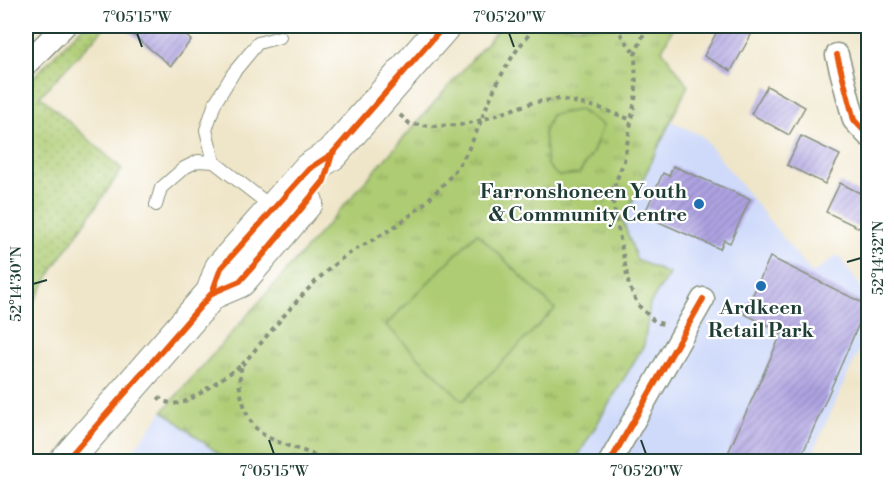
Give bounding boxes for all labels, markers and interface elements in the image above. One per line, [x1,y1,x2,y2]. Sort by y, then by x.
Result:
text: 7°05'15"W [103,8,172,27]
text: 7°05'20"W [473,8,546,27]
place label: Farronshoneen Youth & Community Centre [480,180,688,228]
marker: Farronshoneen Youth & Community Centre [692,197,706,211]
text: 52°14'32"N [869,221,888,295]
text: 52°14'30"N [7,246,26,322]
marker: Ardkeen Retail Park [754,279,768,293]
place label: Ardkeen Retail Park [708,296,815,344]
text: 7°05'15"W [240,462,309,481]
text: 7°05'20"W [610,462,683,481]

